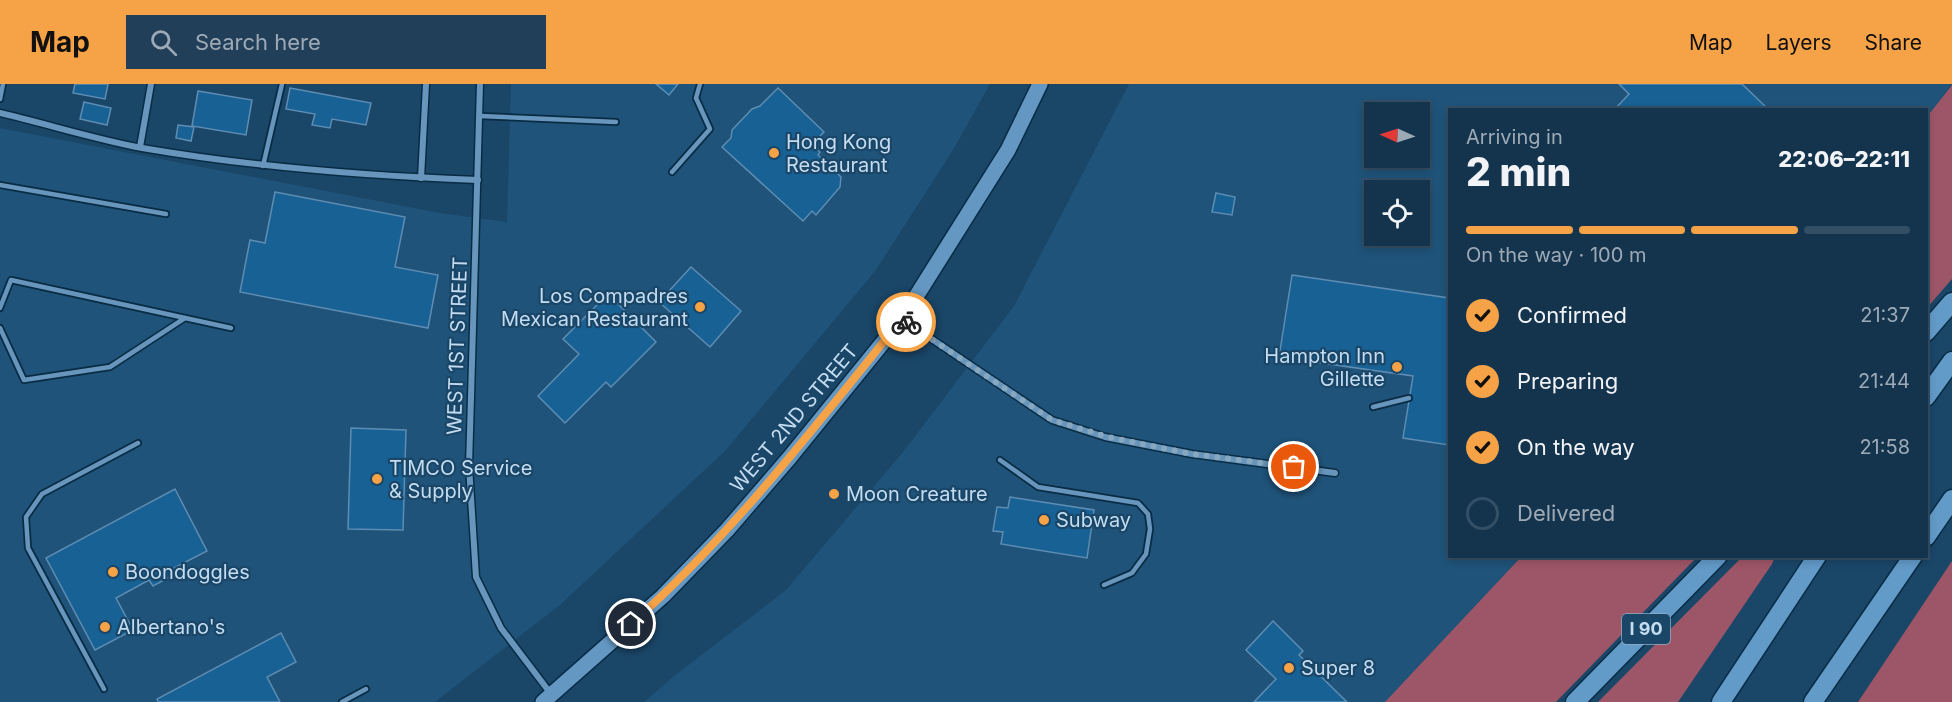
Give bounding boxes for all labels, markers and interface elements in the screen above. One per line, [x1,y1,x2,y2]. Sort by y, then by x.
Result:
search box [126,15,546,69]
text: Map [30,25,90,59]
icon: search [147,26,180,59]
text: Search here [195,29,321,55]
text: Map [1689,30,1733,55]
text: Layers [1766,30,1832,55]
text: Share [1865,30,1922,55]
north arrow [1364,102,1430,168]
map controls [1364,102,1430,246]
text: Arriving in [1466,125,1563,149]
place label: Hong Kong Restaurant [786,130,891,177]
marker: Hong Kong Restaurant [767,146,781,160]
text: 22:06–22:11 [1778,146,1910,172]
text: 2 min [1466,148,1571,195]
button: locate [1364,180,1430,246]
text: On the way · 100 m [1466,243,1646,267]
street label: WEST 1ST STREET [442,257,472,435]
place label: Los Compadres Mexican Restaurant [501,284,688,331]
courier [876,292,936,352]
icon: check [1466,299,1499,332]
marker: Los Compadres Mexican Restaurant [693,300,707,314]
text: Confirmed [1517,302,1627,328]
text: 21:37 [1860,303,1910,327]
icon: bike [890,306,923,339]
street label: WEST 2ND STREET [725,339,863,497]
place label: Hampton Inn Gillette [1264,344,1385,391]
marker: Hampton Inn Gillette [1390,360,1404,374]
icon: check [1466,365,1499,398]
text: Preparing [1517,368,1618,394]
text: 21:44 [1858,369,1910,393]
icon: check [1466,431,1499,464]
text: On the way [1517,434,1635,460]
text: 21:58 [1859,435,1910,459]
pin [1268,441,1319,492]
icon: bag [1277,450,1310,483]
place label: TIMCO Service & Supply [389,456,532,503]
marker: TIMCO Service & Supply [370,472,384,486]
place label: Moon Creature [846,482,988,506]
marker: Moon Creature [827,487,841,501]
text: Delivered [1517,500,1615,526]
place label: Subway [1056,508,1131,532]
marker: Subway [1037,513,1051,527]
place label: Boondoggles [125,560,250,584]
marker: Boondoggles [106,565,120,579]
pin [605,598,656,649]
icon: home [614,607,647,640]
road number: I 90 [1622,614,1670,644]
place label: Albertano's [117,615,225,639]
marker: Albertano's [98,620,112,634]
place label: Super 8 [1301,656,1375,680]
marker: Super 8 [1282,661,1296,675]

